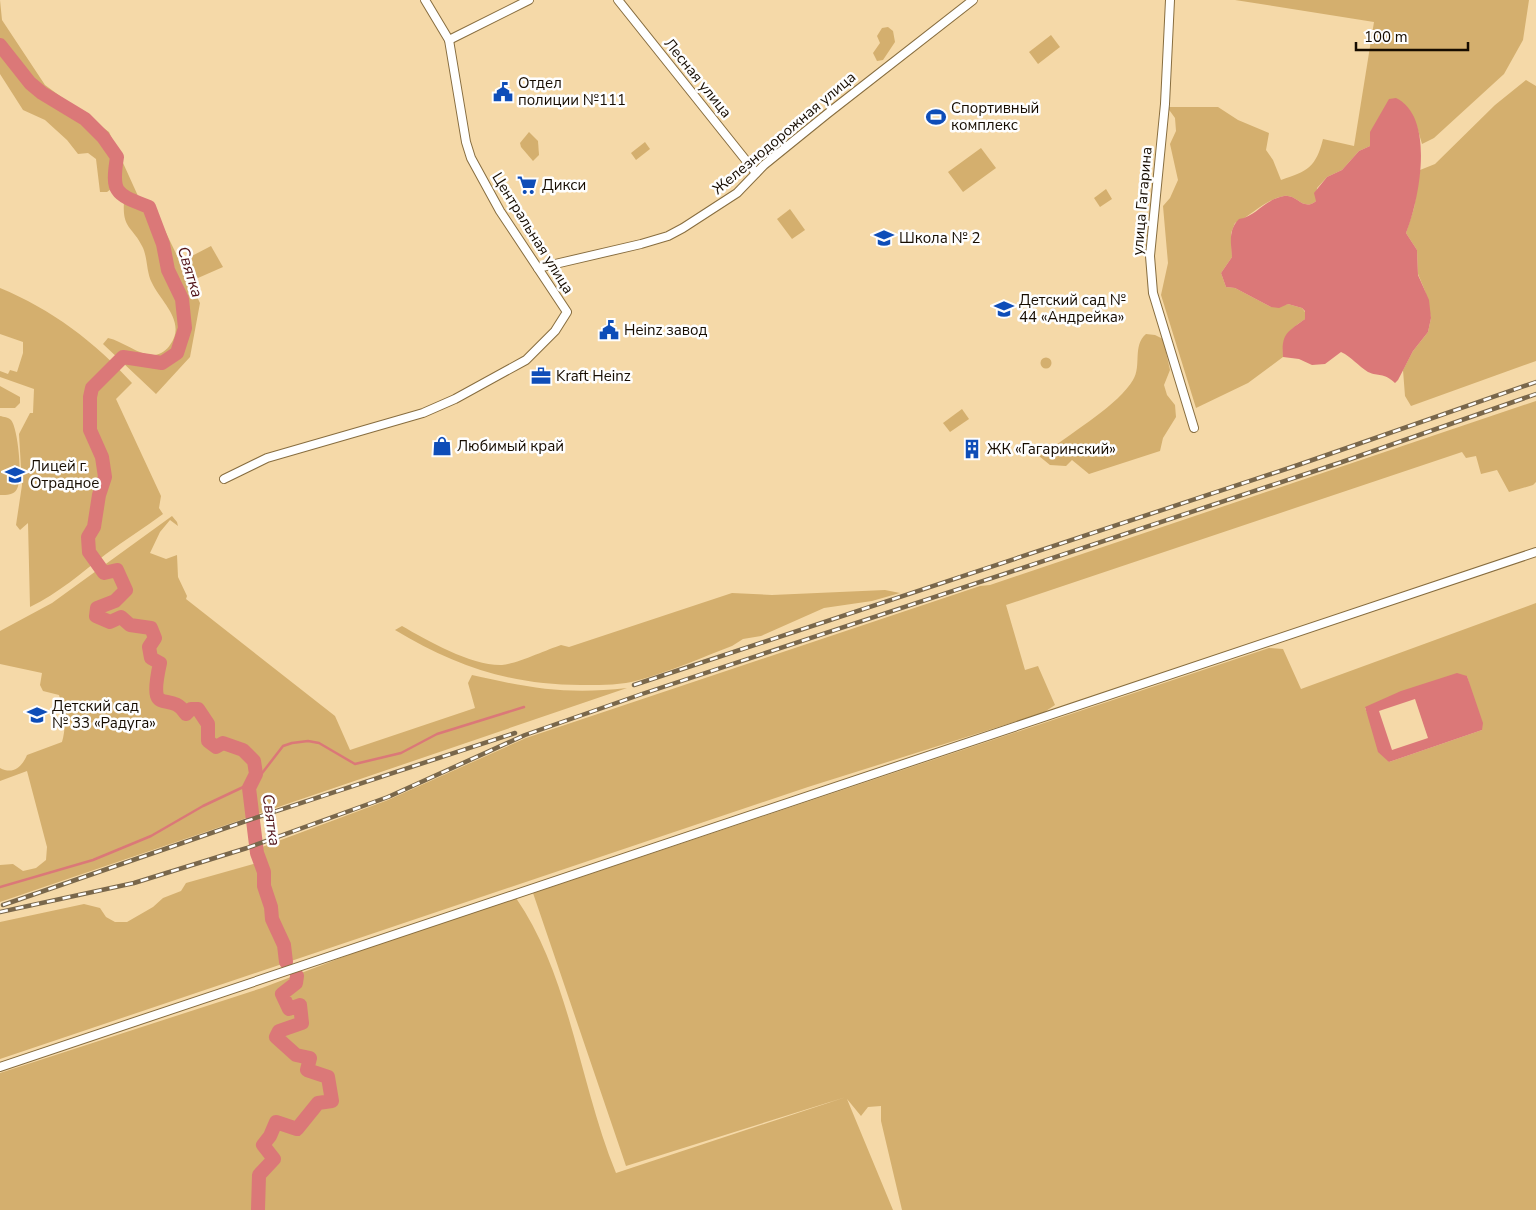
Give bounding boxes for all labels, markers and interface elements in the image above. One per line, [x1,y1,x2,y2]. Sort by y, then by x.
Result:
scale bar [1356,20,1468,52]
text: 100 m [1364,27,1408,47]
street label: Лесная улица [660,34,736,122]
street label: Железнодорожная улица [708,67,860,199]
place label: Отдел полиции №111 [518,73,626,110]
public building icon: Отдел полиции №111 [492,81,514,103]
place label: Спортивный комплекс [951,98,1039,135]
sports icon: Спортивный комплекс [925,106,947,128]
street label: улица Гагарина [1127,146,1157,256]
street label: Центральная улица [487,168,579,298]
supermarket icon: Дикси [516,174,538,196]
place label: Дикси [542,175,586,195]
school or university icon: Школа № 2 [873,227,895,249]
place label: Школа № 2 [899,228,981,248]
water label: Святка [172,244,208,300]
place label: Детский сад № 44 «Андрейка» [1019,290,1126,327]
school or university icon: Детский сад № 44 «Андрейка» [993,298,1015,320]
public building icon: Heinz завод [598,319,620,341]
place label: Heinz завод [624,320,707,340]
office icon: Kraft Heinz [530,365,552,387]
place label: Kraft Heinz [556,366,631,386]
shop icon: Любимый край [431,435,453,457]
place label: Любимый край [457,436,564,456]
building icon: ЖК «Гагаринский» [961,438,983,460]
place label: ЖК «Гагаринский» [987,439,1116,459]
place label: Лицей г. Отрадное [30,456,99,493]
school or university icon: Лицей г. Отрадное [4,464,26,486]
place label: Детский сад № 33 «Радуга» [52,696,156,733]
school or university icon: Детский сад № 33 «Радуга» [26,704,48,726]
water label: Святка [256,793,286,847]

